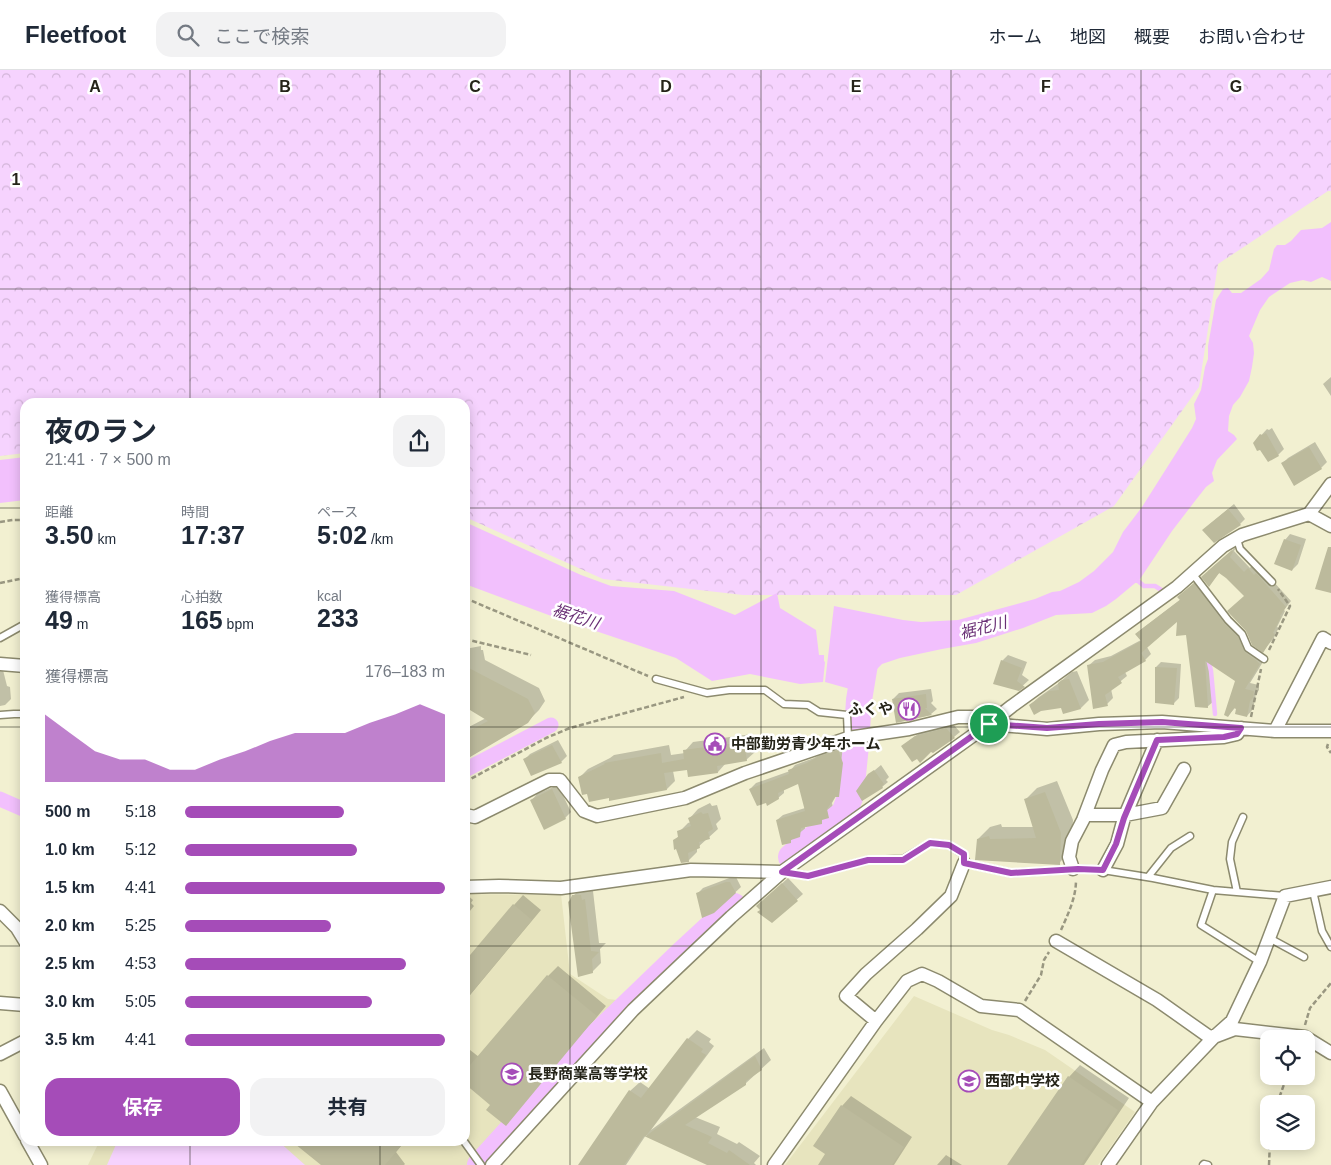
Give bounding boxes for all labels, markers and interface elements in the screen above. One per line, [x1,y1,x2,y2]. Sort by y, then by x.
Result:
search box [156,12,506,57]
text: Fleetfoot [25,21,126,48]
icon: search [174,21,202,49]
text: ここで検索 [214,26,309,47]
text: ホーム [989,27,1042,47]
text: 地図 [1070,27,1106,47]
text: 概要 [1134,27,1170,47]
text: お問い合わせ [1198,27,1306,47]
text: A [89,78,101,95]
text: B [279,78,291,95]
text: C [469,78,481,95]
text: D [660,78,672,95]
text: E [851,78,862,95]
text: F [1041,78,1051,95]
text: G [1230,78,1242,95]
text: 1 [12,171,21,188]
button: share [393,415,445,467]
text: 夜のラン [45,416,157,447]
text: 21:41 · 7 × 500 m [45,451,171,468]
text: 距離 [45,504,73,520]
text: 時間 [181,504,209,520]
text: ペース [317,504,358,520]
text: 3.50 [45,521,94,549]
text: 17:37 [181,521,245,549]
text: 5:02 [317,521,367,549]
text: km [94,531,116,547]
text: /km [367,531,394,547]
text: kcal [317,588,342,604]
text: 獲得標高 [45,589,101,605]
text: 心拍数 [181,589,223,605]
water label: 裾花川 [550,601,603,633]
text: 233 [317,604,359,632]
text: 49 [45,606,73,634]
text: 165 [181,606,223,634]
water label: 裾花川 [958,613,1010,642]
text: m [73,616,88,632]
text: bpm [223,616,254,632]
text: 176–183 m [365,663,445,680]
text: 獲得標高 [45,668,109,685]
restaurant icon: ふくや [897,697,921,721]
place label: ふくや [848,700,893,717]
pin [968,703,1010,745]
icon: arrive [975,710,1003,738]
public building icon: 中部勤労青少年ホーム [703,732,727,756]
place label: 中部勤労青少年ホーム [731,735,881,752]
text: 500 m [45,803,90,820]
text: 5:18 [125,803,156,820]
text: 1.0 km [45,841,95,858]
text: 5:12 [125,841,156,858]
text: 1.5 km [45,879,95,896]
text: 4:41 [125,879,156,896]
text: 2.0 km [45,917,95,934]
text: 5:25 [125,917,156,934]
text: 2.5 km [45,955,95,972]
text: 4:53 [125,955,156,972]
text: 3.0 km [45,993,95,1010]
text: 5:05 [125,993,156,1010]
map controls [1260,1030,1315,1150]
button: locate [1260,1030,1315,1085]
text: 3.5 km [45,1031,95,1048]
text: 4:41 [125,1031,156,1048]
school or university icon: 長野商業高等学校 [500,1062,524,1086]
place label: 長野商業高等学校 [528,1065,648,1082]
school or university icon: 西部中学校 [957,1069,981,1093]
place label: 西部中学校 [985,1072,1060,1089]
button: 保存 [45,1078,240,1136]
button: 共有 [250,1078,445,1136]
button: layers [1260,1095,1315,1150]

